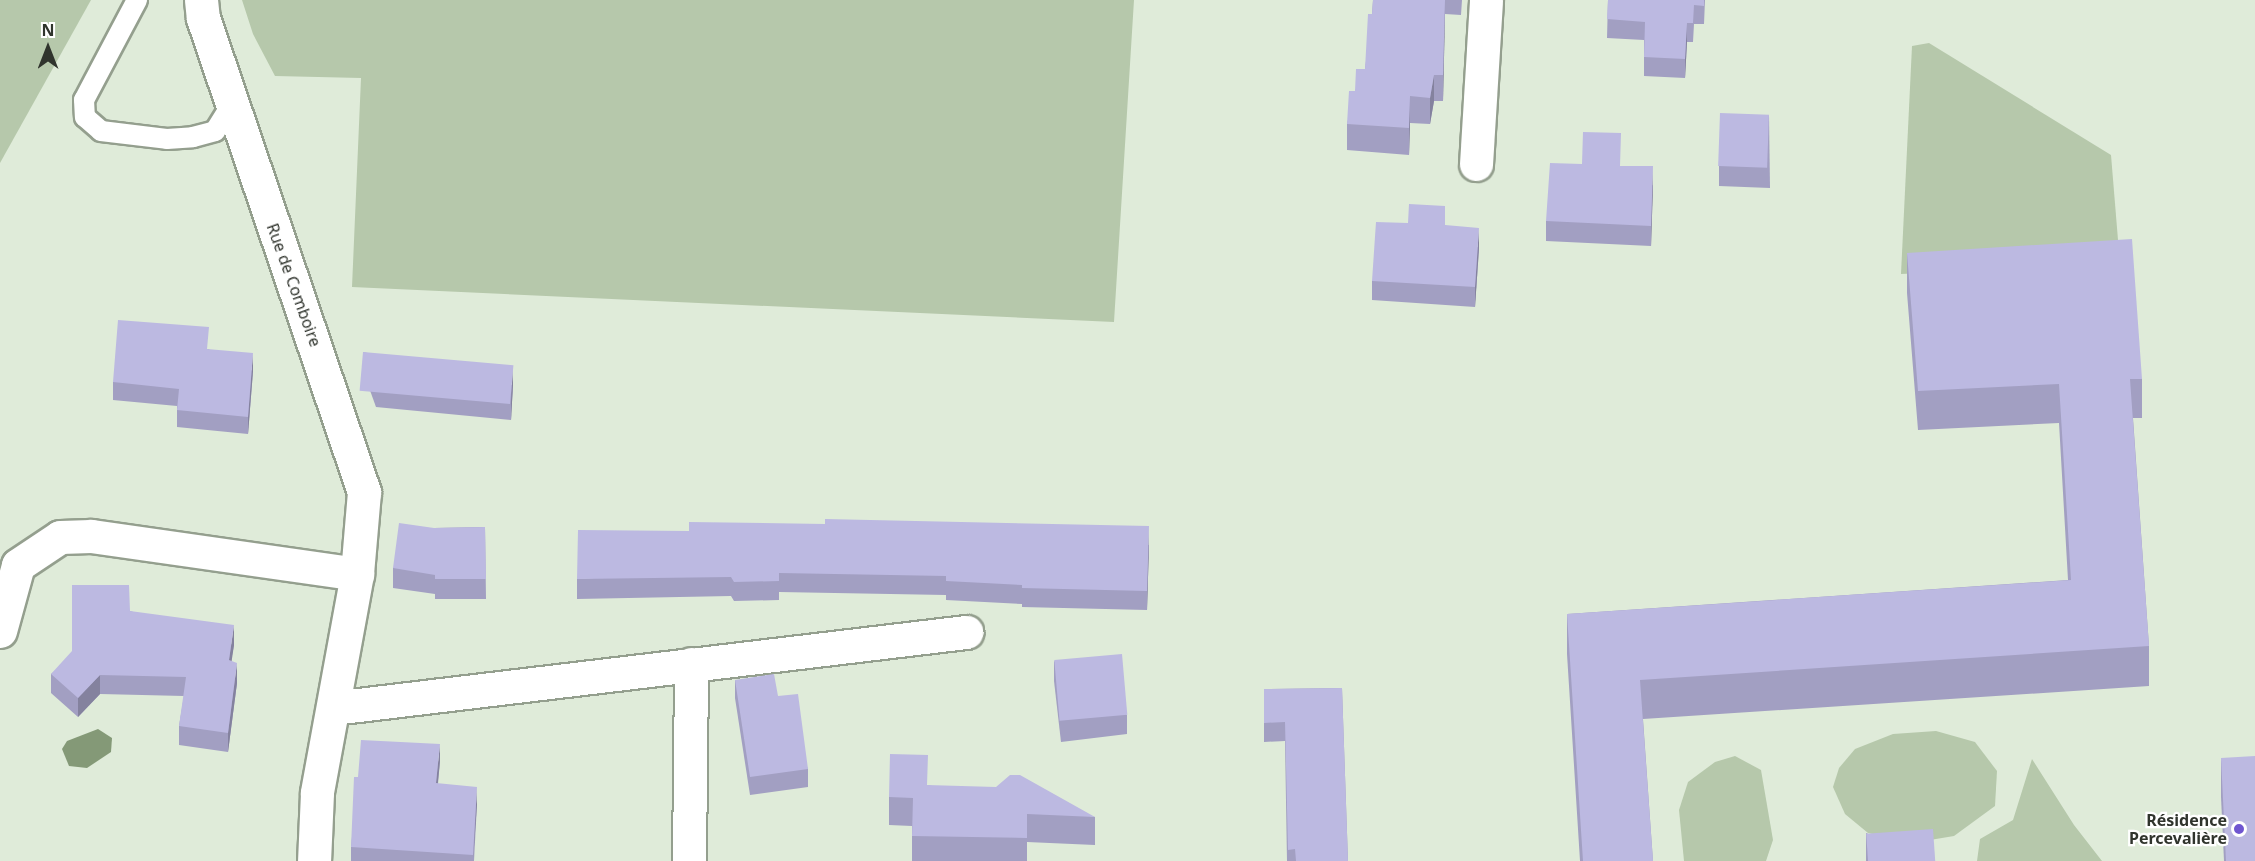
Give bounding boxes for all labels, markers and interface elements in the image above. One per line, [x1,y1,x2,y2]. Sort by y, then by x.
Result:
north arrow [18,18,78,78]
text: N [41,19,55,41]
street label: Rue de Comboire [263,221,325,349]
place label: Résidence Percevalière [2129,810,2227,848]
marker: Résidence Percevalière [2232,822,2246,836]

